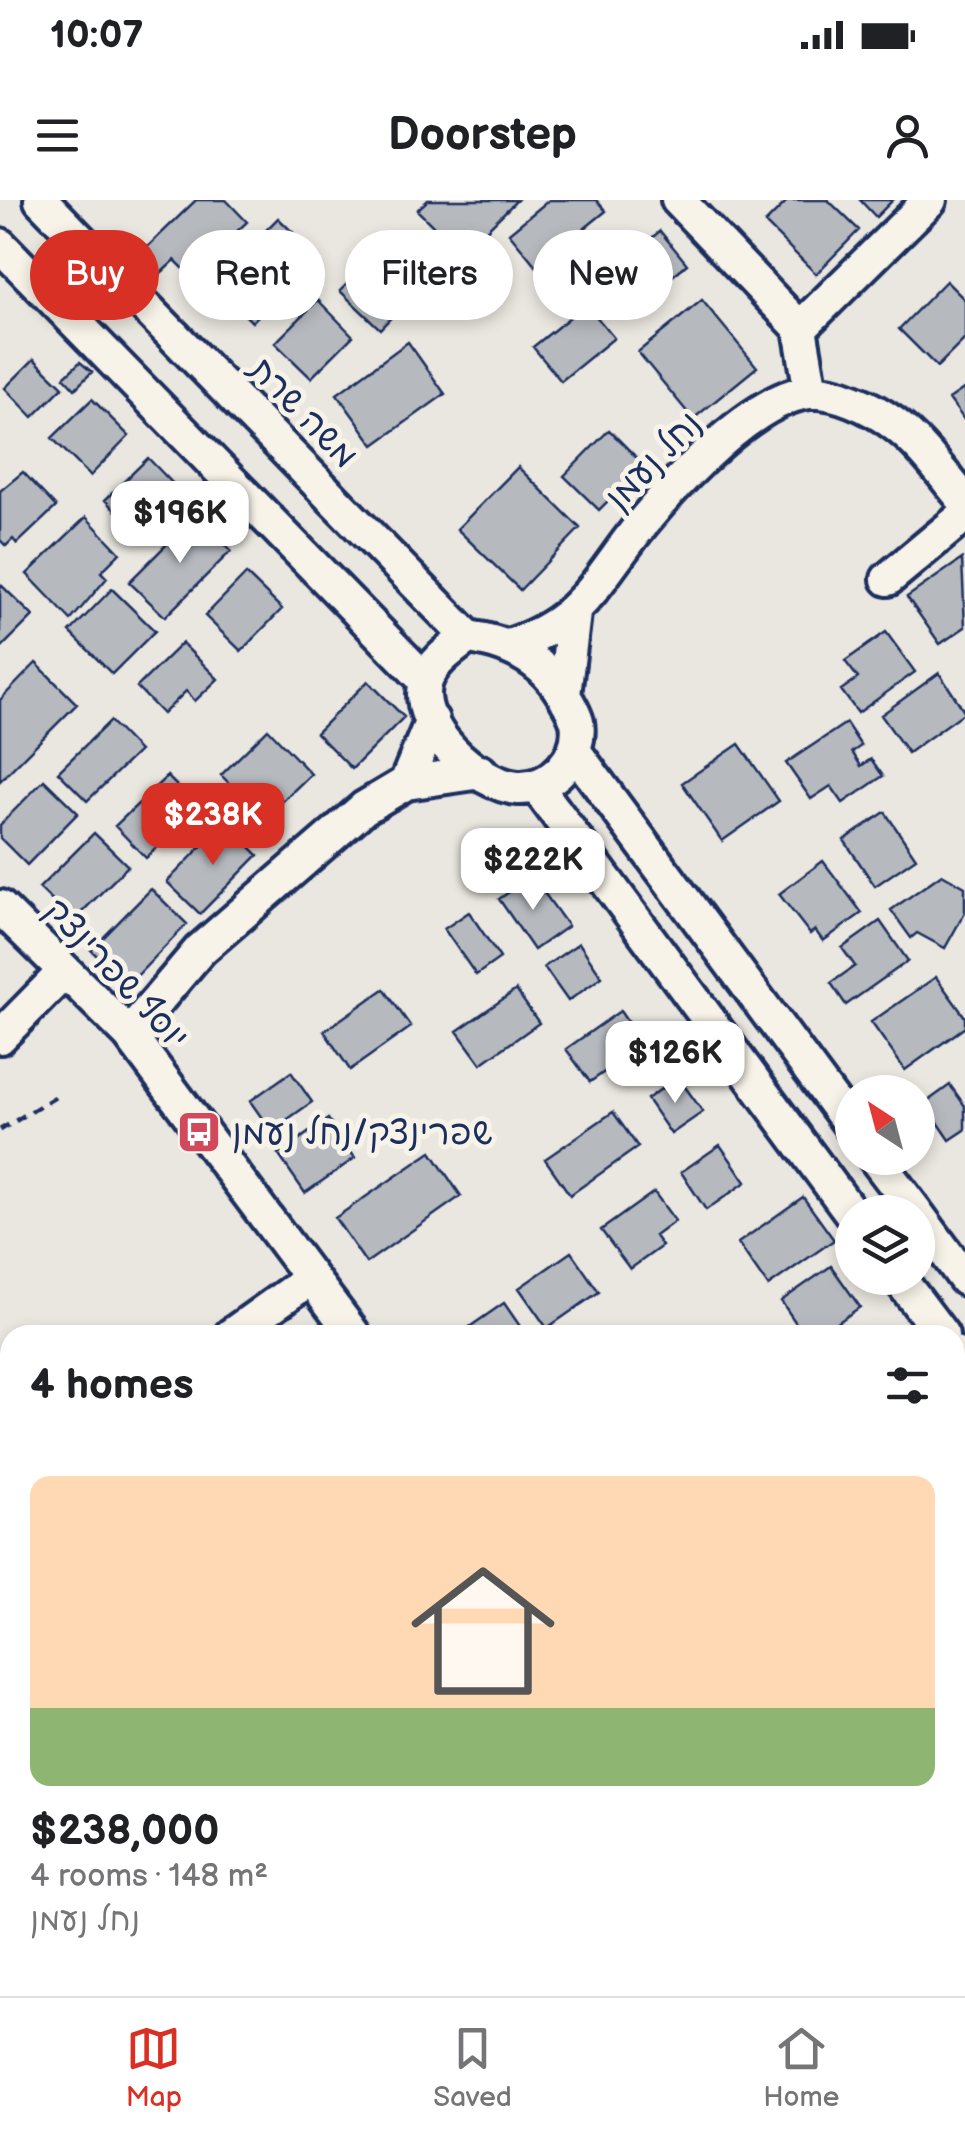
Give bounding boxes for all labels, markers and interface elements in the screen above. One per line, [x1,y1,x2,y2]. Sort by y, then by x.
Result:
text: 10:07 [50,13,143,58]
icon: menu [30,108,85,163]
text: Doorstep [388,108,577,163]
icon: person [880,108,935,163]
chip: Buy [30,230,159,320]
chip: Rent [179,230,325,320]
chip: Filters [345,230,513,320]
chip: New [533,230,673,320]
street label: משה שרת [238,347,366,478]
street label: נחל נעמן [597,403,711,519]
pin: $196K [110,481,250,566]
text: $196K [133,494,227,533]
pin: $238K [143,783,283,868]
text: $238K [163,796,263,835]
pin: $222K [463,828,603,913]
text: $222K [483,841,583,880]
street label: יוסף שפרינצק [35,889,197,1059]
pin: $126K [605,1021,745,1106]
text: $126K [628,1034,722,1073]
north arrow [835,1075,935,1175]
map controls [835,1075,935,1295]
bus stop icon: שפרינצק/נחל נעמן [176,1109,222,1155]
place label: שפרינצק/נחל נעמן [232,1112,493,1155]
button: layers [835,1195,935,1295]
icon: filters [880,1358,935,1413]
text: 4 homes [30,1360,194,1411]
icon: home [393,1541,573,1721]
text: $238,000 [30,1806,219,1857]
text: 4 rooms · 148 m² [30,1857,268,1896]
text: נחל נעמן [30,1901,140,1940]
tab: Map [126,2021,182,2114]
tab: Saved [433,2021,512,2114]
tab: Home [763,2021,839,2114]

